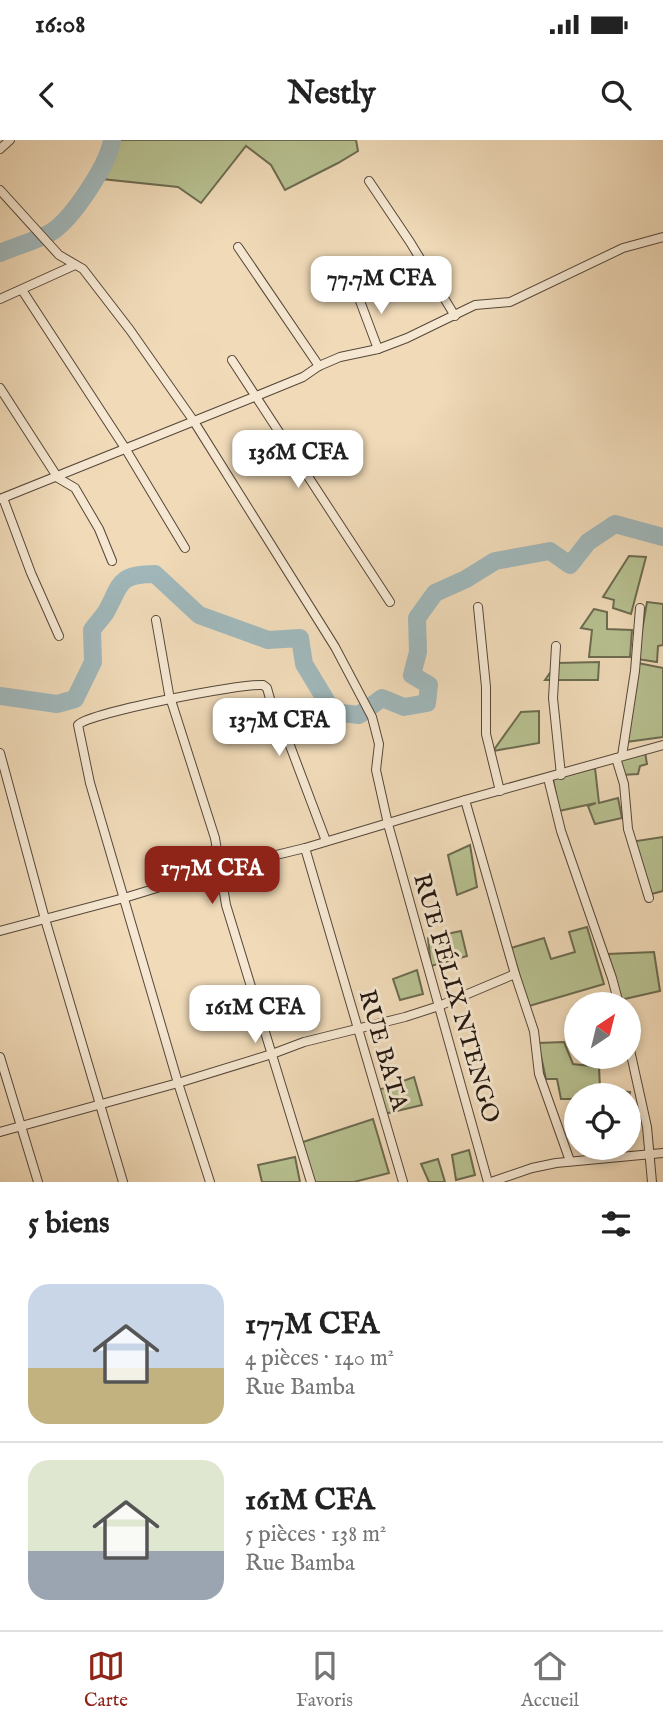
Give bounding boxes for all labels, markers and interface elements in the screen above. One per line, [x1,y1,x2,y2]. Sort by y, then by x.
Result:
text: 16:08 [35,8,85,41]
text: Nestly [288,74,375,115]
icon: back [28,76,66,114]
icon: search [597,76,635,114]
pin: 77.7M CFA [301,256,461,316]
text: 77.7M CFA [327,264,435,293]
pin: 136M CFA [226,430,370,490]
text: 136M CFA [248,438,348,467]
pin: 137M CFA [207,698,351,758]
text: 137M CFA [229,706,329,735]
pin: 177M CFA [140,846,284,906]
text: 177M CFA [161,854,263,883]
street label: RUE FÉLIX NTENGO [405,870,506,1127]
pin: 161M CFA [183,986,327,1045]
street label: RUE BATA [351,987,415,1115]
north arrow [564,992,640,1069]
map controls [564,992,641,1160]
text: 161M CFA [205,993,305,1022]
button: locate [564,1083,641,1160]
text: 5 biens [28,1205,110,1243]
icon: filters [597,1205,635,1243]
text: 177M CFA [245,1306,379,1344]
icon: home [84,1312,168,1396]
text: 4 pièces · 140 m² [245,1344,394,1373]
text: Rue Bamba [245,1373,355,1402]
text: 161M CFA [245,1482,375,1520]
icon: home [84,1488,168,1572]
text: 5 pièces · 138 m² [245,1520,386,1549]
text: Rue Bamba [245,1549,355,1578]
tab: Carte [84,1647,128,1713]
tab: Favoris [296,1647,353,1713]
tab: Accueil [521,1647,579,1713]

